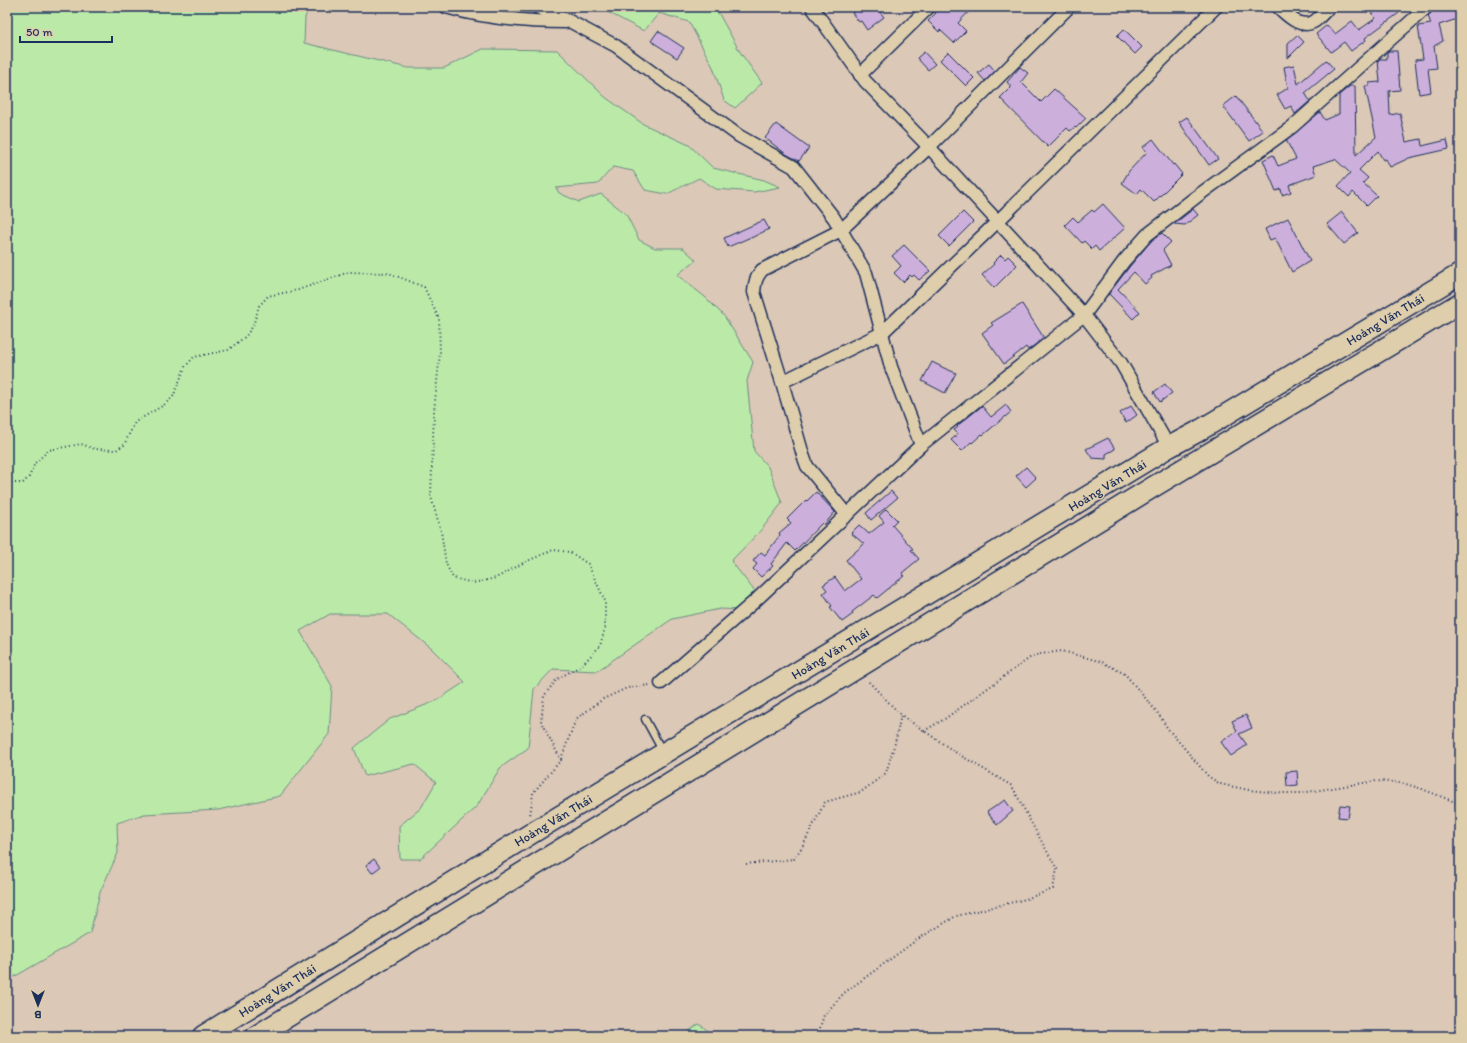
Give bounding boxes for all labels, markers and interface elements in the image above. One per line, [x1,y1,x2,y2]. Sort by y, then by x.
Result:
scale bar [20,18,112,44]
text: 50 m [26,25,52,39]
street label: Hoàng Văn Thái [1343,290,1427,349]
street label: Hoàng Văn Thái [1065,456,1149,515]
street label: Hoàng Văn Thái [788,624,872,683]
street label: Hoàng Văn Thái [511,791,595,850]
street label: Hoàng Văn Thái [236,961,319,1020]
north arrow [18,985,58,1025]
text: B [34,1008,42,1021]

